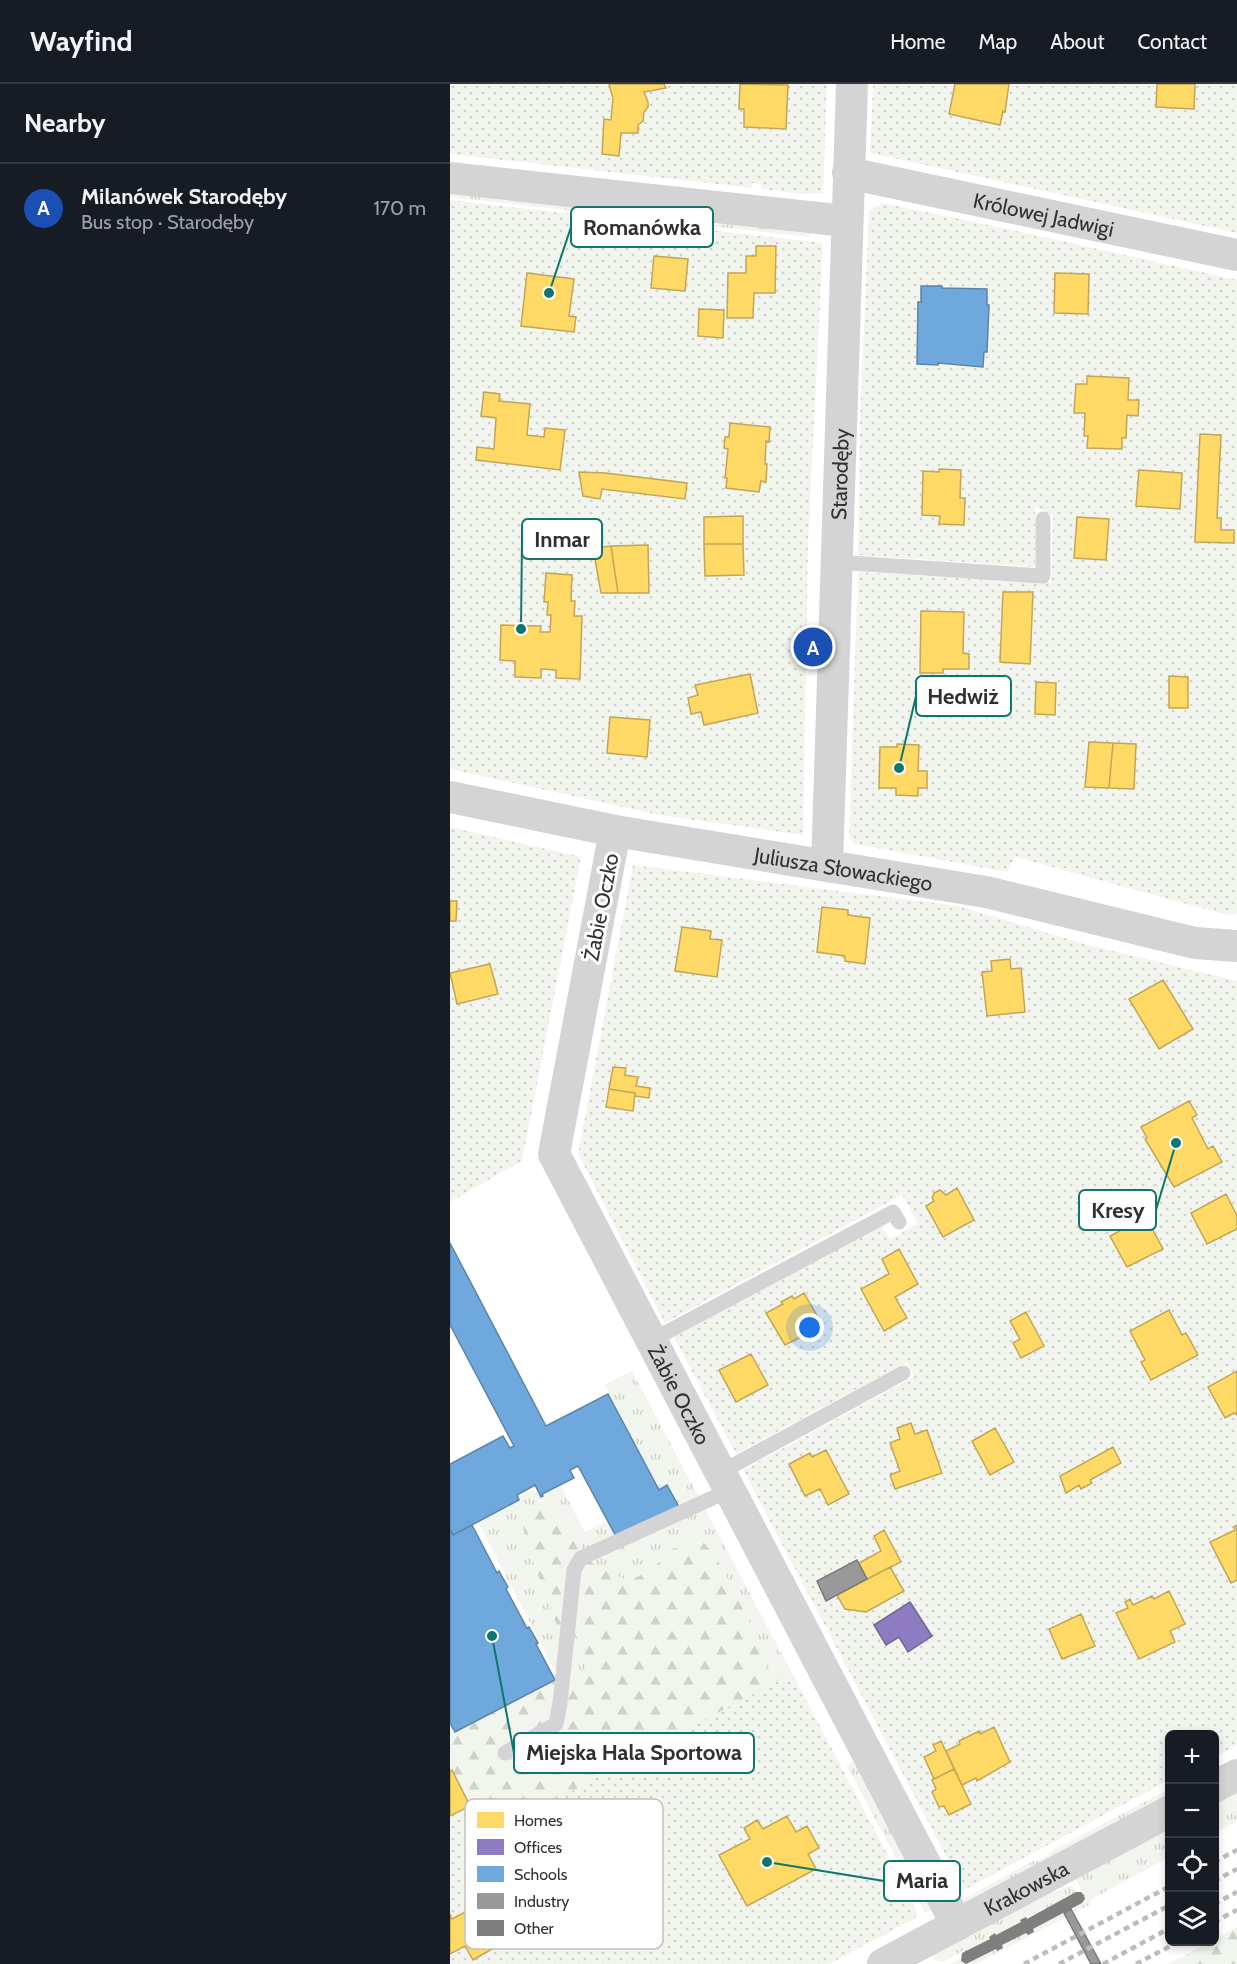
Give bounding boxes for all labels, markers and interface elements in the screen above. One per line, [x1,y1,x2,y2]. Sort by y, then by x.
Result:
text: Wayfind [30,24,132,58]
text: Home [890,29,946,54]
text: Map [979,29,1017,54]
text: About [1050,29,1104,54]
text: Contact [1137,29,1207,54]
text: Nearby [24,107,105,139]
text: Milanówek Starodęby [81,183,287,210]
street label: Królowej Jadwigi [971,187,1116,241]
text: A [37,196,50,220]
text: 170 m [374,196,426,220]
callout: Romanówka [571,207,713,247]
text: Bus stop · Starodęby [81,210,254,234]
text: Romanówka [583,214,701,241]
street label: Starodęby [826,428,853,520]
callout: Inmar [522,519,602,559]
text: Inmar [534,526,590,553]
pin: A [794,624,832,670]
callout: Hedwiż [916,676,1011,716]
text: Hedwiż [927,683,999,710]
street label: Juliusza Słowackiego [752,841,934,896]
street label: Żabie Oczko [578,851,624,963]
callout: Kresy [1079,1190,1156,1230]
text: Kresy [1091,1197,1145,1224]
your location [795,1313,824,1342]
street label: Żabie Oczko [643,1340,716,1449]
map controls [1165,1730,1219,1946]
button: + [1165,1730,1219,1784]
callout: Miejska Hala Sportowa [514,1733,754,1773]
text: Miejska Hala Sportowa [526,1739,742,1766]
button: − [1165,1784,1219,1838]
legend [465,1799,663,1949]
text: Homes [514,1811,563,1830]
text: Offices [514,1838,563,1857]
button: locate [1165,1838,1219,1892]
street label: Krakowska [979,1855,1073,1921]
callout: Maria [884,1861,960,1901]
text: Schools [514,1865,568,1884]
text: Maria [896,1867,948,1894]
text: Industry [514,1892,569,1911]
button: layers [1165,1892,1219,1946]
text: Other [514,1919,555,1938]

